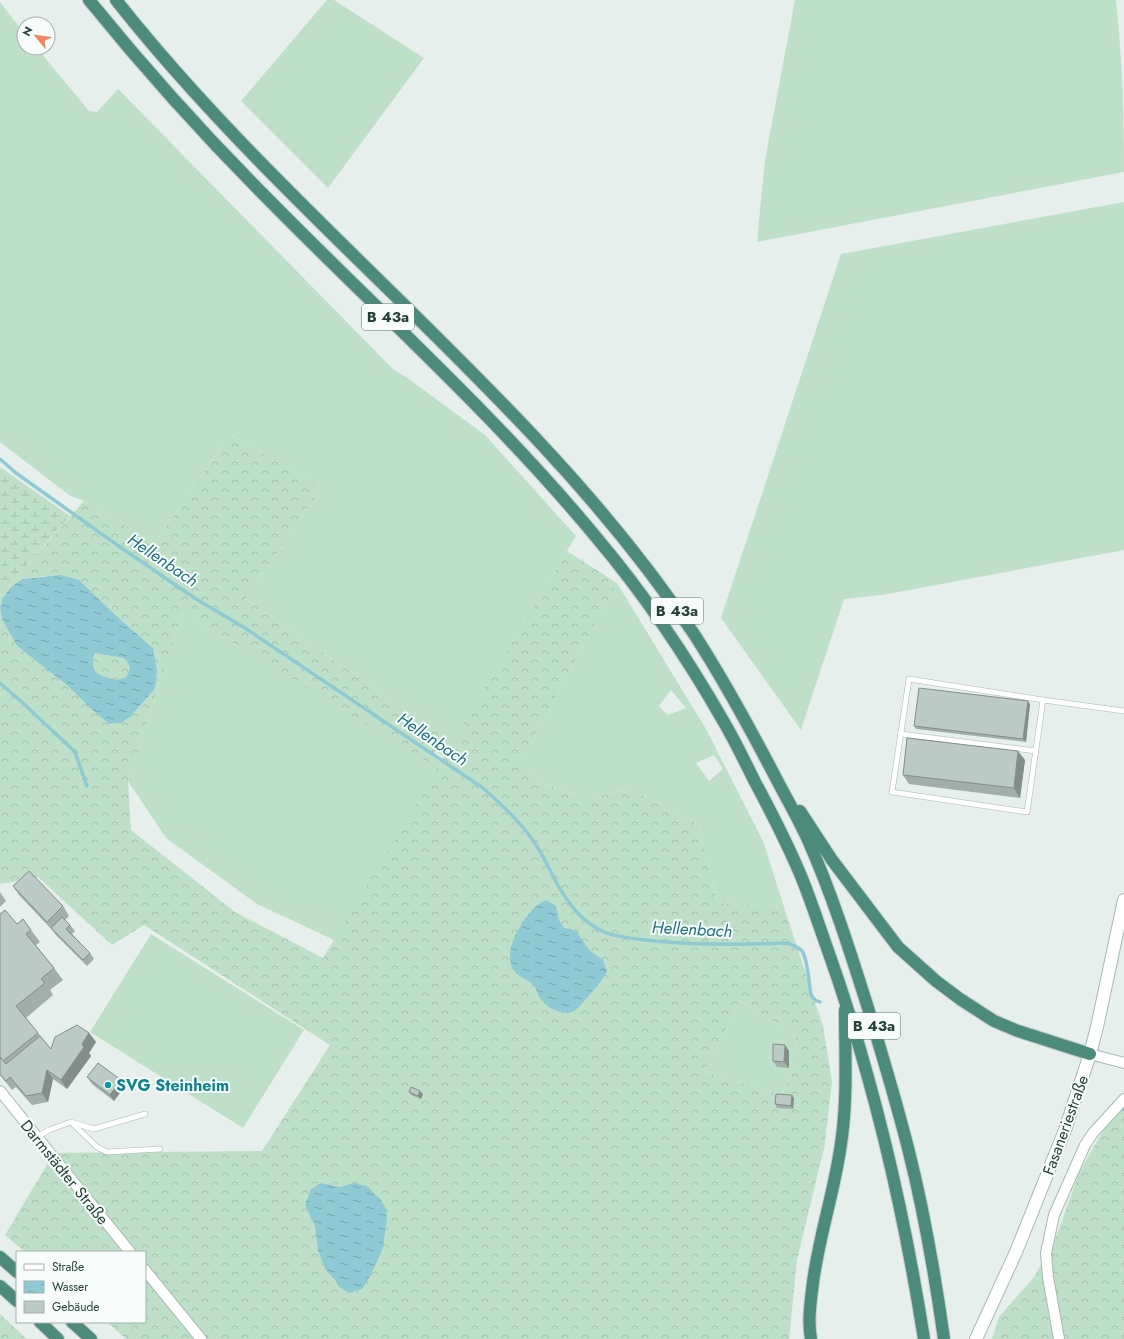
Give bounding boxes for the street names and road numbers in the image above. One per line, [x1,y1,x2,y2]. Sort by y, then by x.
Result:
road number: B 43a [362,304,414,330]
road number: B 43a [651,598,703,624]
road number: B 43a [848,1013,900,1039]
street label: Fasaneriestraße [1037,1072,1094,1178]
street label: Darmstädter Straße [15,1115,114,1230]

